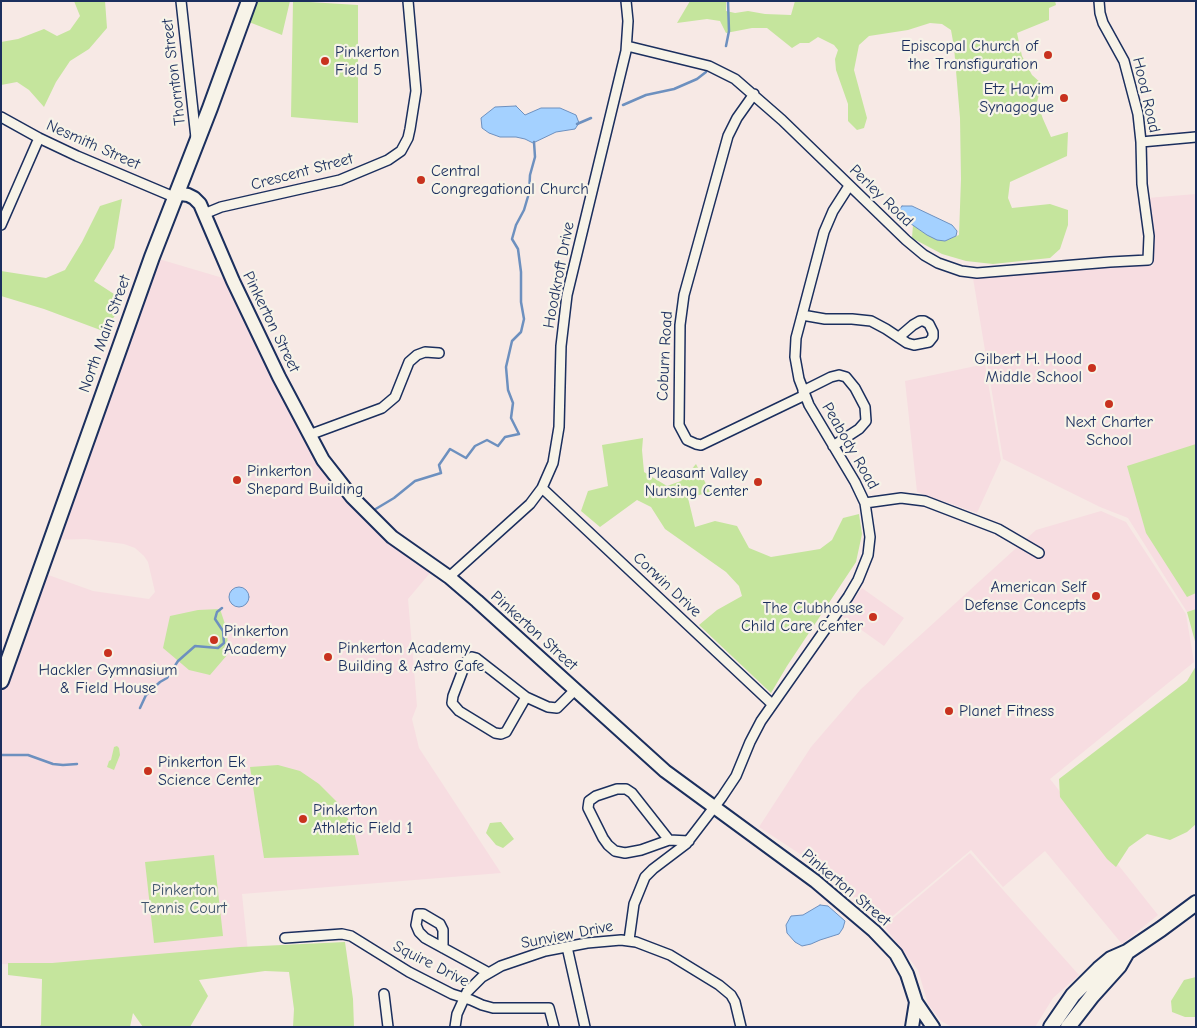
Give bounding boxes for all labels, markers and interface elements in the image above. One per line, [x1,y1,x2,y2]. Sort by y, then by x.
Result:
street label: Thornton Street [158,18,190,126]
place label: Episcopal Church of the Transfiguration [901,36,1038,74]
place label: Pinkerton Field 5 [335,42,400,80]
marker: Episcopal Church of the Transfiguration [1042,49,1054,61]
marker: Pinkerton Field 5 [319,55,331,67]
street label: Hood Road [1128,55,1164,135]
place label: Etz Hayim Synagogue [979,79,1054,117]
marker: Etz Hayim Synagogue [1058,92,1070,104]
street label: Nesmith Street [43,116,143,174]
street label: Crescent Street [249,149,355,195]
place label: Central Congregational Church [431,161,589,199]
street label: Perley Road [845,161,917,231]
marker: Central Congregational Church [415,174,427,186]
street label: Hoodkroft Drive [539,220,579,330]
street label: Pinkerton Street [238,268,304,376]
street label: North Main Street [75,273,135,395]
street label: Coburn Road [653,311,677,401]
place label: Gilbert H. Hood Middle School [974,349,1082,387]
marker: Gilbert H. Hood Middle School [1086,362,1098,374]
marker: Next Charter School [1103,398,1115,410]
street label: Peabody Road [817,399,883,493]
place label: Next Charter School [1065,412,1153,450]
place label: Pinkerton Shepard Building [247,461,364,499]
place label: Pleasant Valley Nursing Center [645,463,748,501]
marker: Pinkerton Shepard Building [231,474,243,486]
marker: Pleasant Valley Nursing Center [752,476,764,488]
street label: Corwin Drive [629,548,705,622]
place label: American Self Defense Concepts [964,577,1086,615]
street label: Pinkerton Street [487,587,581,675]
marker: American Self Defense Concepts [1090,590,1102,602]
place label: The Clubhouse Child Care Center [741,598,863,636]
marker: The Clubhouse Child Care Center [867,611,879,623]
place label: Pinkerton Academy [224,621,289,659]
marker: Pinkerton Academy [208,634,220,646]
place label: Pinkerton Academy Building & Astro Cafe [338,638,484,676]
marker: Hackler Gymnasium & Field House [102,647,114,659]
marker: Pinkerton Academy Building & Astro Cafe [322,651,334,663]
place label: Hackler Gymnasium & Field House [38,660,178,698]
place label: Planet Fitness [959,701,1054,721]
marker: Planet Fitness [943,705,955,717]
place label: Pinkerton Ek Science Center [158,752,261,790]
marker: Pinkerton Ek Science Center [142,765,154,777]
place label: Pinkerton Athletic Field 1 [313,800,413,838]
marker: Pinkerton Athletic Field 1 [297,813,309,825]
street label: Pinkerton Street [798,845,894,931]
park label: Pinkerton Tennis Court [141,880,227,918]
street label: Sunview Drive [519,917,615,953]
street label: Squire Drive [390,937,472,991]

